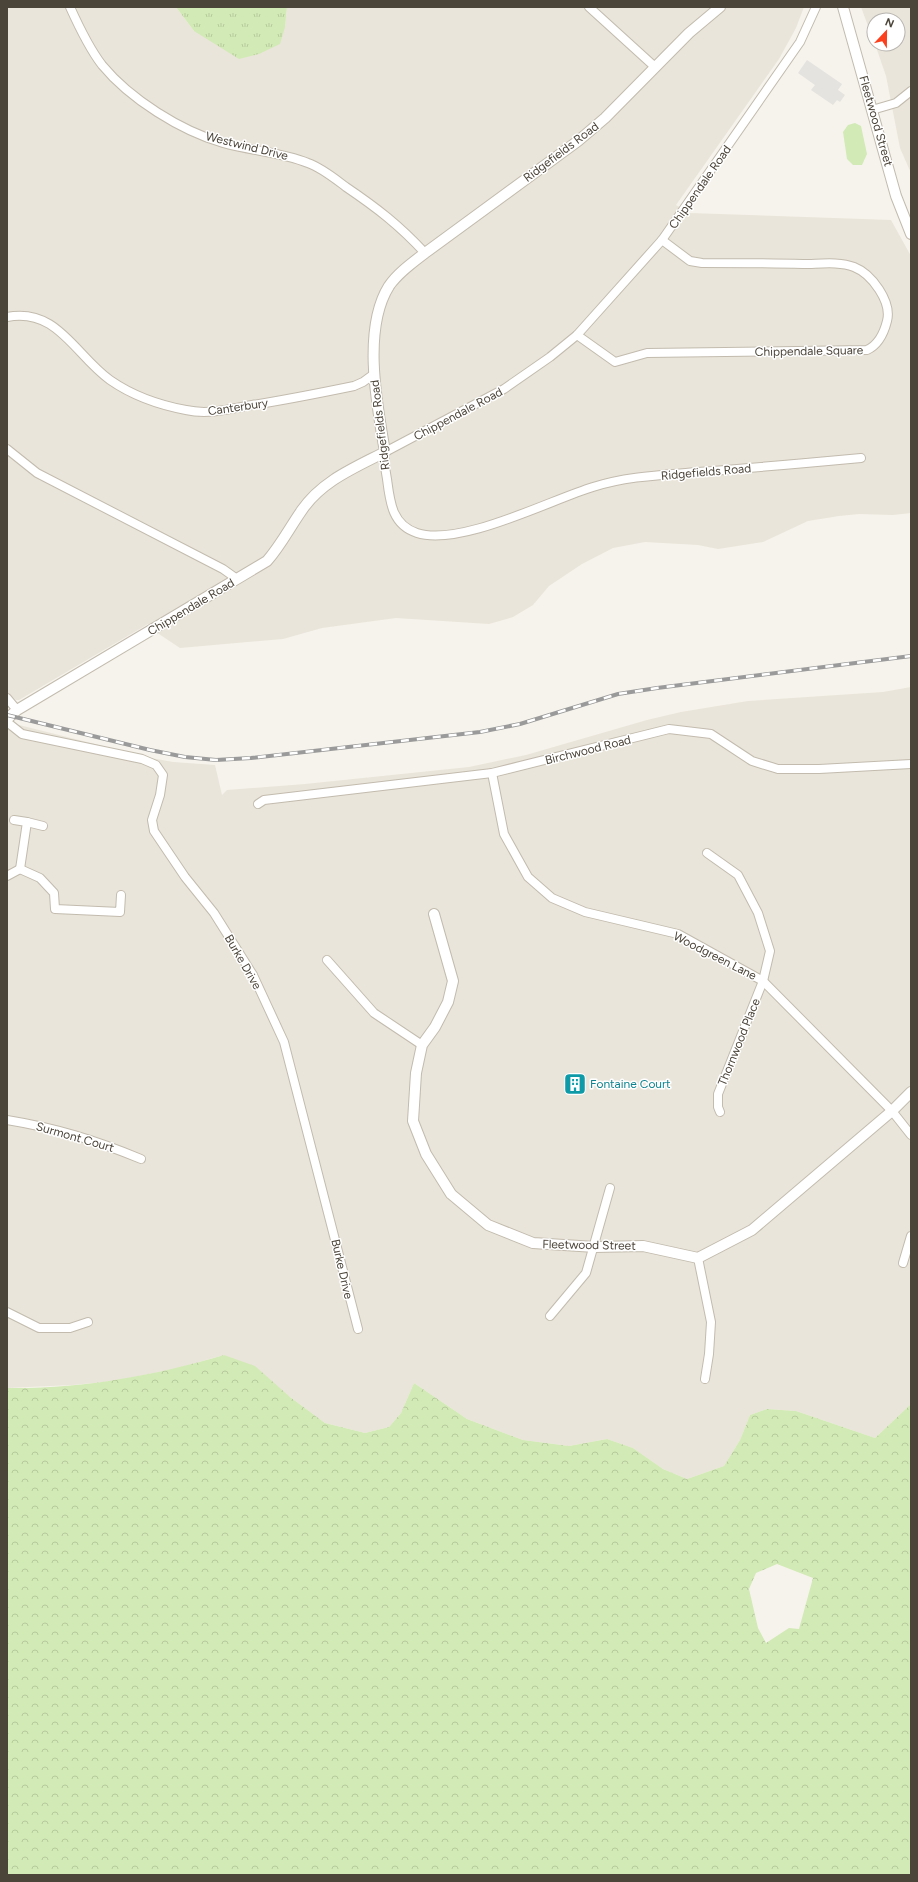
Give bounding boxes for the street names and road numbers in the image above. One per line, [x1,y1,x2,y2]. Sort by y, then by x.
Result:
street label: Fleetwood Street [856,74,896,168]
street label: Ridgefields Road [521,119,601,185]
street label: Westwind Drive [204,129,290,163]
street label: Chippendale Road [666,143,734,231]
street label: Chippendale Square [755,343,864,359]
street label: Ridgefields Road [368,379,392,471]
street label: Chippendale Road [411,385,505,443]
street label: Canterbury [207,396,270,418]
street label: Ridgefields Road [660,461,752,483]
street label: Chippendale Road [145,576,237,638]
street label: Birchwood Road [544,733,632,767]
street label: Woodgreen Lane [671,929,759,983]
street label: Burke Drive [222,932,265,992]
street label: Thornwood Place [715,996,763,1088]
street label: Surmont Court [34,1119,116,1155]
street label: Fleetwood Street [542,1237,636,1253]
street label: Burke Drive [328,1238,356,1301]

